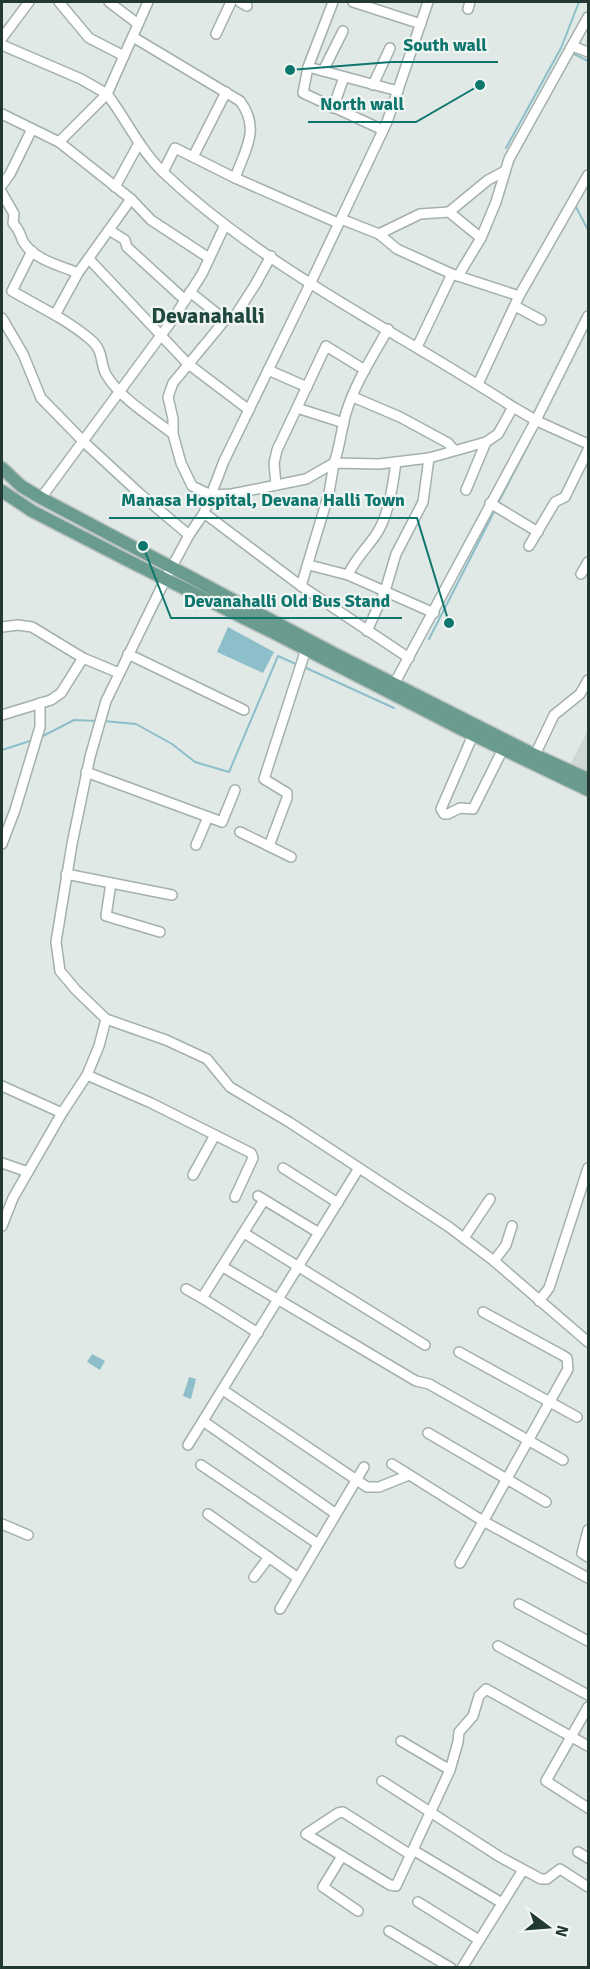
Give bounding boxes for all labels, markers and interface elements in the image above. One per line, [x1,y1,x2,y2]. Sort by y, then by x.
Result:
callout: South wall [391,26,498,62]
text: South wall [403,34,487,56]
callout: North wall [308,86,416,122]
text: North wall [320,93,404,115]
district label: Devanahalli [151,302,265,329]
callout: Manasa Hospital, Devana Halli Town [109,482,417,518]
text: Manasa Hospital, Devana Halli Town [121,489,405,511]
callout: Devanahalli Old Bus Stand [171,582,402,618]
text: Devanahalli Old Bus Stand [184,590,391,612]
north arrow [518,1897,578,1957]
text: N [550,1923,573,1939]

